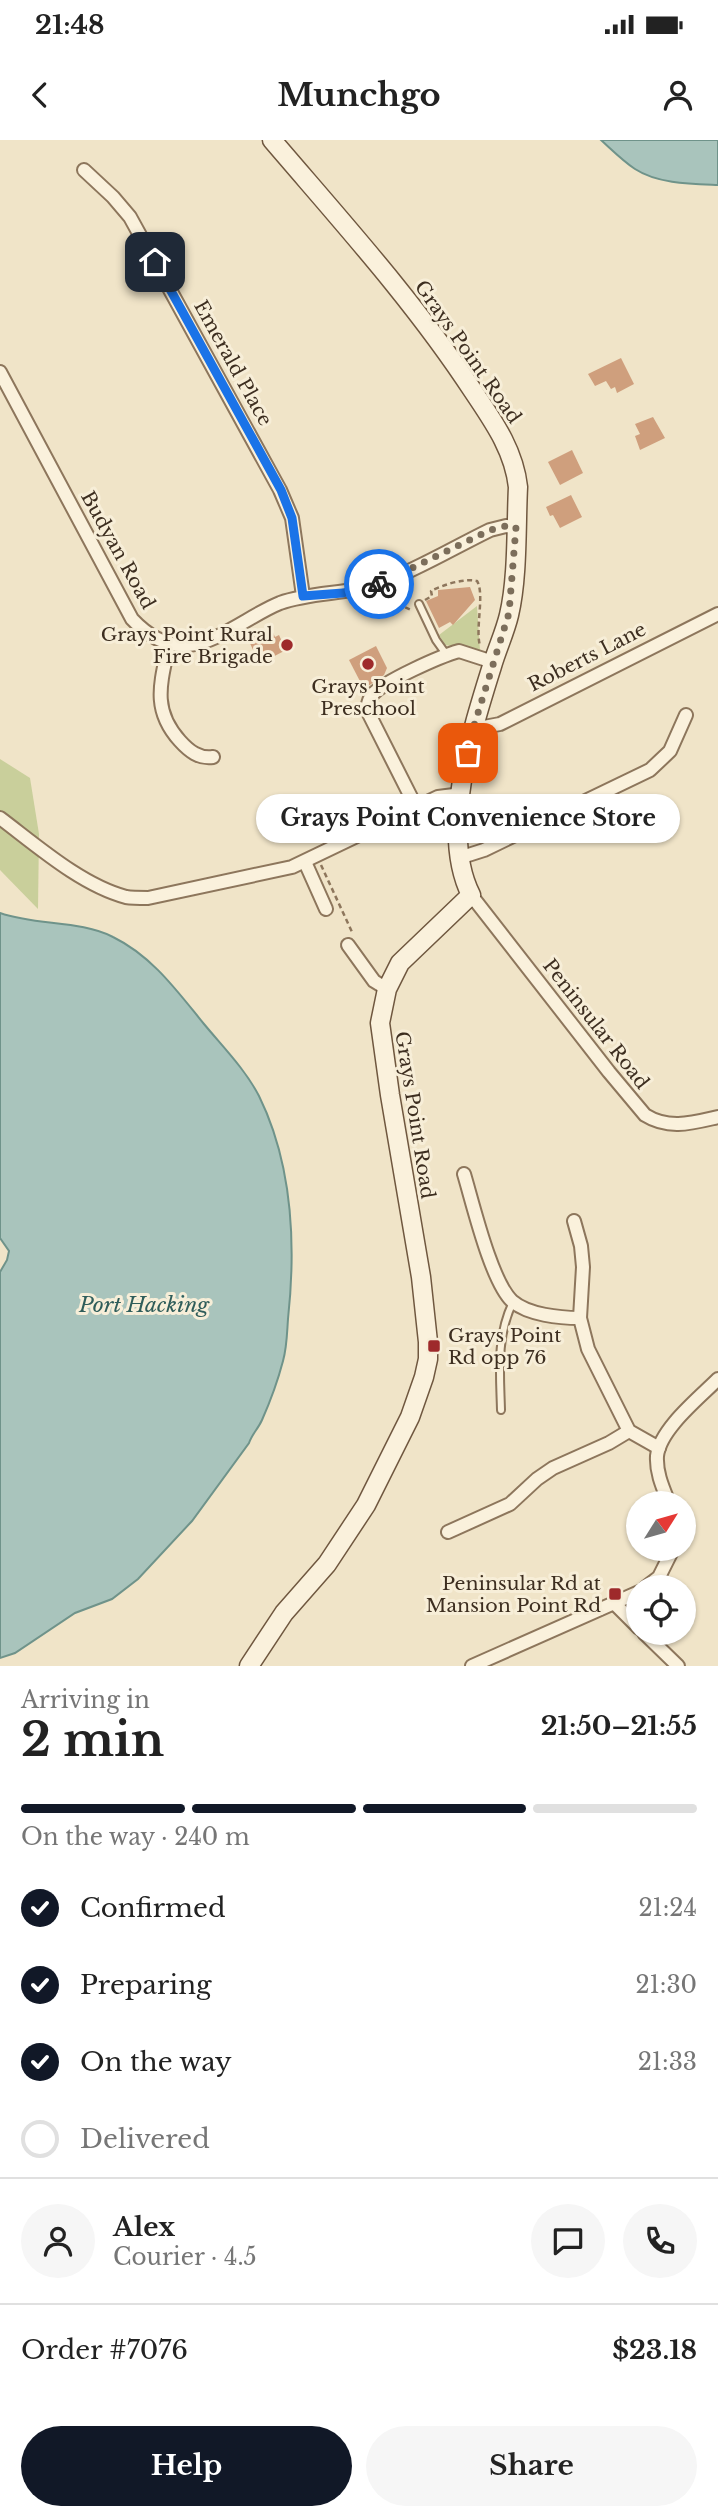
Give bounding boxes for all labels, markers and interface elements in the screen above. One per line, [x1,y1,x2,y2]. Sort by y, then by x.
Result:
text: 21:48 [35,9,104,41]
text: Munchgo [277,75,441,115]
icon: back [21,76,59,114]
icon: person [659,76,697,114]
pin [125,232,185,292]
icon: home [136,243,174,281]
street label: Grays Point Road [410,276,526,428]
street label: Emerald Place [189,296,277,430]
street label: Budyan Road [76,487,160,613]
courier [344,549,414,619]
icon: bike [360,565,398,603]
street label: Roberts Lane [524,617,650,697]
place label: Grays Point Rural Fire Brigade [101,623,273,668]
marker: Grays Point Rural Fire Brigade [279,637,295,653]
marker: Grays Point Preschool [360,656,376,672]
place label: Grays Point Preschool [311,675,425,720]
pin [438,723,498,783]
icon: bag [449,734,487,772]
callout: Grays Point Convenience Store [256,795,680,844]
text: Grays Point Convenience Store [280,804,656,832]
street label: Peninsular Road [538,954,654,1094]
street label: Grays Point Road [390,1030,440,1201]
water label: Port Hacking [78,1292,210,1318]
place label: Grays Point Rd opp 76 [448,1324,562,1369]
marker: Grays Point Rd opp 76 [426,1338,442,1354]
north arrow [626,1491,696,1561]
map controls [626,1491,696,1645]
place label: Peninsular Rd at Mansion Point Rd [426,1572,602,1617]
button: locate [626,1575,696,1645]
marker: Peninsular Rd at Mansion Point Rd [607,1586,623,1602]
text: Arriving in [21,1686,150,1714]
text: 21:50–21:55 [541,1710,697,1742]
text: 2 min [21,1711,164,1768]
text: On the way · 240 m [21,1823,250,1851]
icon: check [21,1889,59,1927]
text: Confirmed [80,1892,225,1924]
text: 21:24 [638,1894,697,1922]
icon: check [21,1966,59,2004]
text: Preparing [80,1969,212,2001]
text: 21:30 [635,1971,697,1999]
icon: check [21,2043,59,2081]
text: On the way [80,2046,232,2078]
text: 21:33 [638,2048,697,2076]
text: Delivered [80,2123,210,2155]
button: person [21,2204,95,2278]
button: chat [531,2204,605,2278]
button: phone [623,2204,697,2278]
text: Alex [113,2211,175,2243]
text: Courier · 4.5 [113,2243,257,2271]
text: Order #7076 [21,2334,188,2366]
text: $23.18 [612,2334,697,2366]
button: Help [21,2426,352,2506]
button: Share [366,2426,697,2506]

